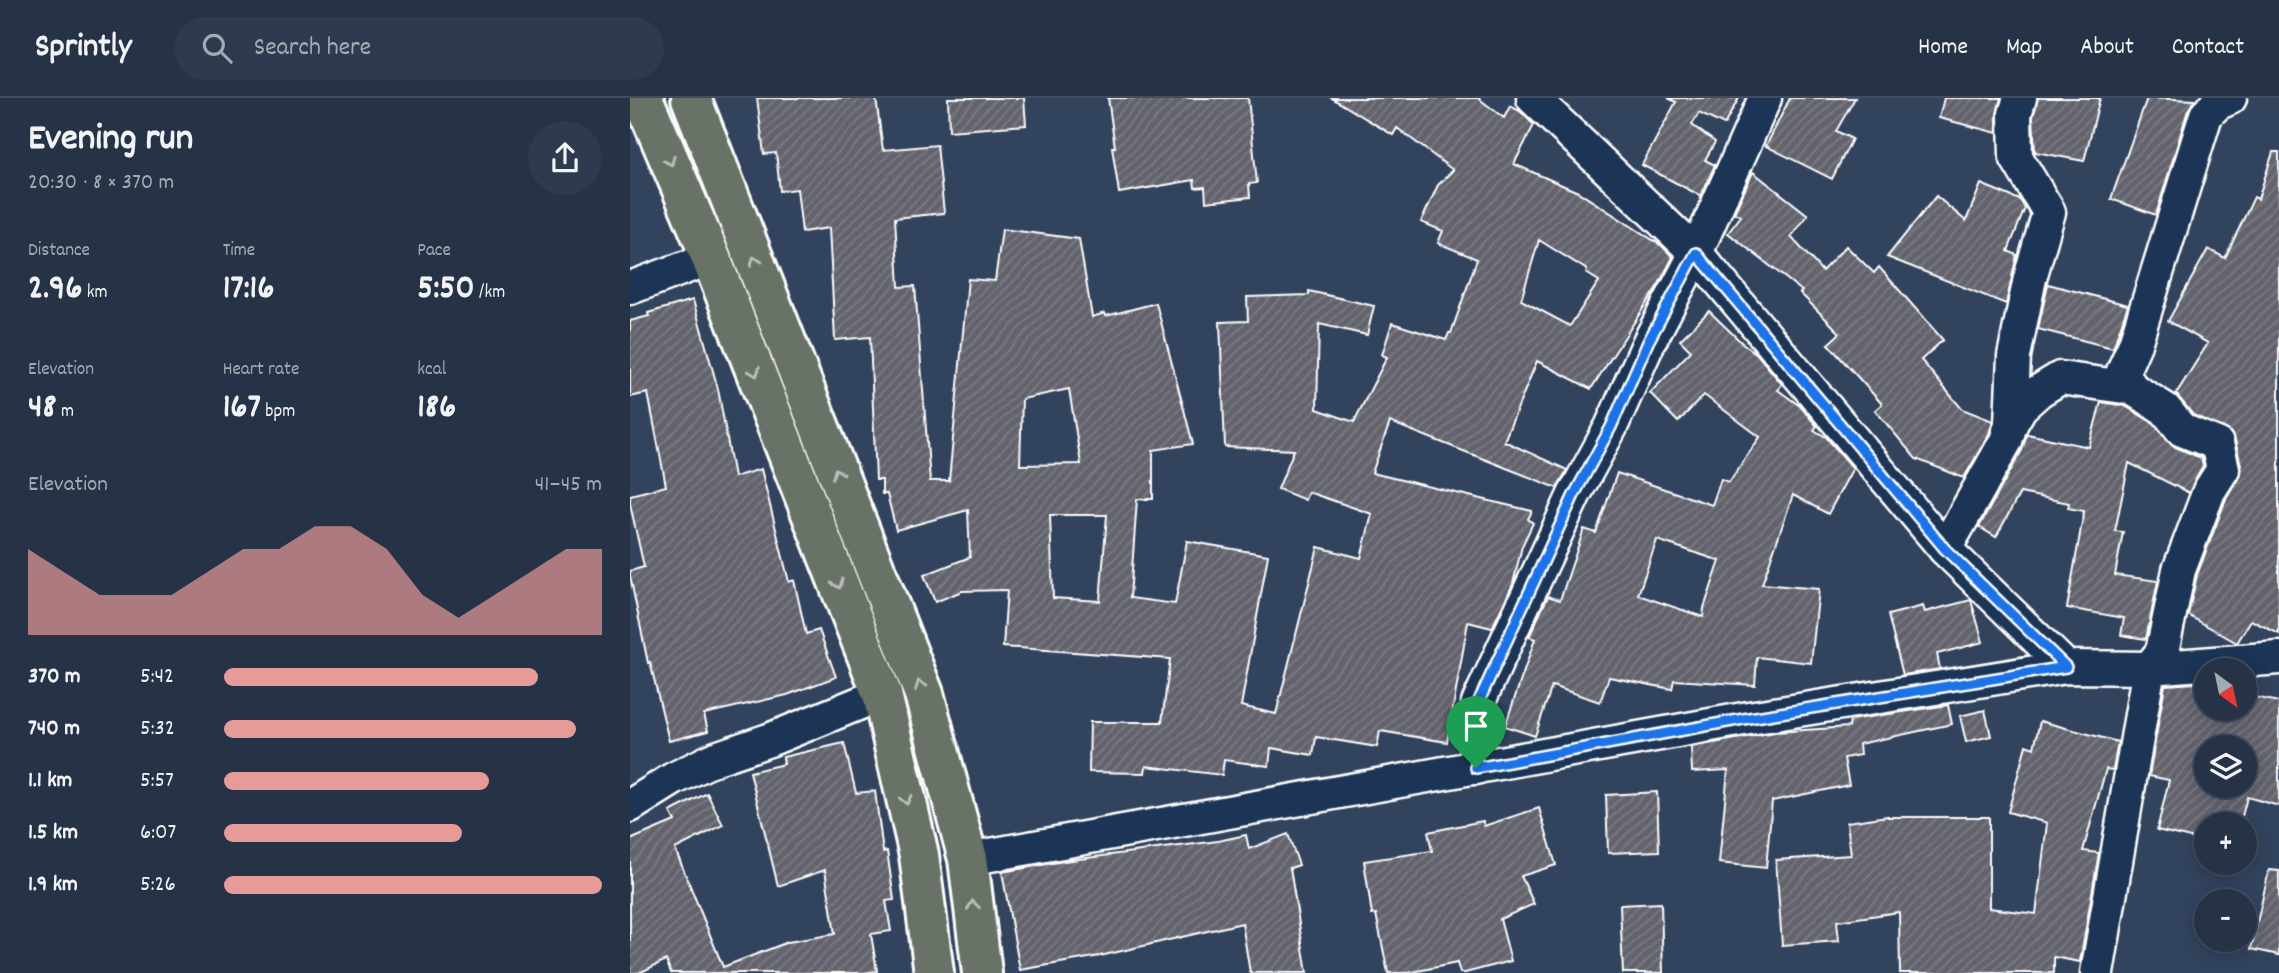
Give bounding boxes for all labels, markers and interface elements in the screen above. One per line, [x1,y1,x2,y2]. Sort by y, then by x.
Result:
search box [174,17,664,80]
text: Sprintly [35,25,132,72]
icon: search [198,29,236,67]
text: Search here [254,30,371,67]
text: Home [1918,31,1968,65]
text: Map [2006,31,2042,65]
text: About [2080,31,2134,65]
text: Contact [2172,31,2244,65]
text: Evening run [28,113,193,168]
button: share [528,121,602,195]
one-way arrow [662,154,676,166]
text: 20:30 · 8 × 370 m [28,167,174,200]
text: Distance [28,238,90,265]
text: Time [223,238,255,265]
text: Pace [417,238,451,265]
one-way arrow [749,255,763,267]
text: 2.96 [28,265,82,315]
text: 17:16 [223,265,274,315]
text: 5:50 [417,265,475,315]
text: km [82,280,108,307]
text: /km [475,280,505,307]
text: Elevation [28,357,94,384]
text: Heart rate [223,357,299,384]
text: kcal [417,357,446,384]
one-way arrow [747,365,761,377]
text: 48 [28,384,57,434]
text: 167 [223,384,261,434]
text: 186 [417,384,456,434]
text: m [57,399,74,426]
text: bpm [261,399,295,426]
one-way arrow [832,467,846,479]
text: Elevation [28,469,108,502]
text: 41–45 m [535,469,602,502]
one-way arrow [830,577,844,589]
north arrow [2194,658,2258,721]
map controls [2194,658,2257,952]
text: 370 m [28,661,81,694]
text: 5:42 [140,661,174,694]
one-way arrow [914,679,928,691]
pin [1446,696,1506,768]
icon: arrive [1457,707,1495,745]
text: 740 m [28,713,80,746]
text: 5:32 [140,713,175,746]
button: layers [2194,735,2257,798]
text: 1.1 km [28,765,72,798]
text: 5:57 [140,765,174,798]
one-way arrow [898,794,912,806]
button: + [2194,812,2257,875]
text: 1.5 km [28,817,78,850]
text: 6:07 [140,817,176,850]
text: 1.9 km [28,869,78,902]
text: 5:26 [140,869,176,902]
button: − [2194,889,2257,952]
one-way arrow [966,899,981,911]

